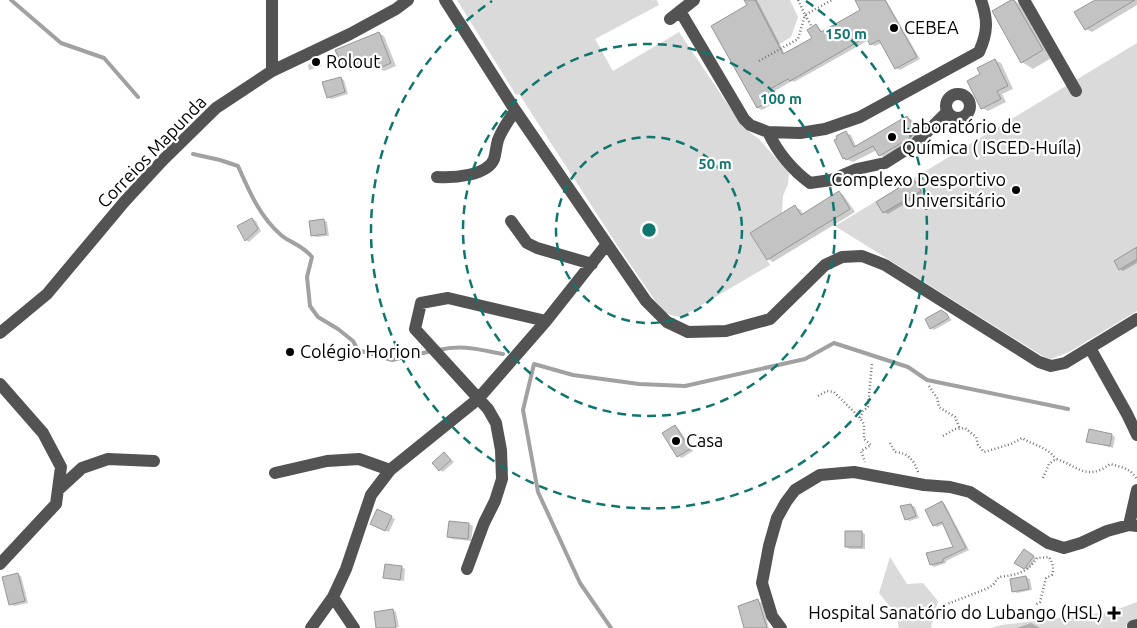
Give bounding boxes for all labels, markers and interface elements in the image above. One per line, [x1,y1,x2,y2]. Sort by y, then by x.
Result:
place label: CEBEA [904,17,959,37]
marker: CEBEA [888,22,900,34]
text: 150 m [825,25,867,42]
place label: Rolout [326,51,380,71]
marker: Rolout [310,56,322,68]
text: 100 m [760,90,802,107]
street label: Correios Mapunda [93,91,210,211]
place label: Laboratório de Química ( ISCED-Huíla) [902,116,1082,158]
marker: Laboratório de Química ( ISCED-Huíla) [886,131,898,143]
text: 50 m [698,155,732,172]
place label: Complexo Desportivo Universitário [831,169,1006,210]
marker: Complexo Desportivo Universitário [1010,184,1022,196]
centre of rings [640,221,658,239]
place label: Colégio Horion [300,341,421,361]
marker: Colégio Horion [284,346,296,358]
place label: Casa [686,430,723,450]
marker: Casa [670,435,682,447]
place label: Hospital Sanatório do Lubango (HSL) [808,602,1103,623]
marker: Hospital Sanatório do Lubango (HSL) [1107,606,1121,620]

